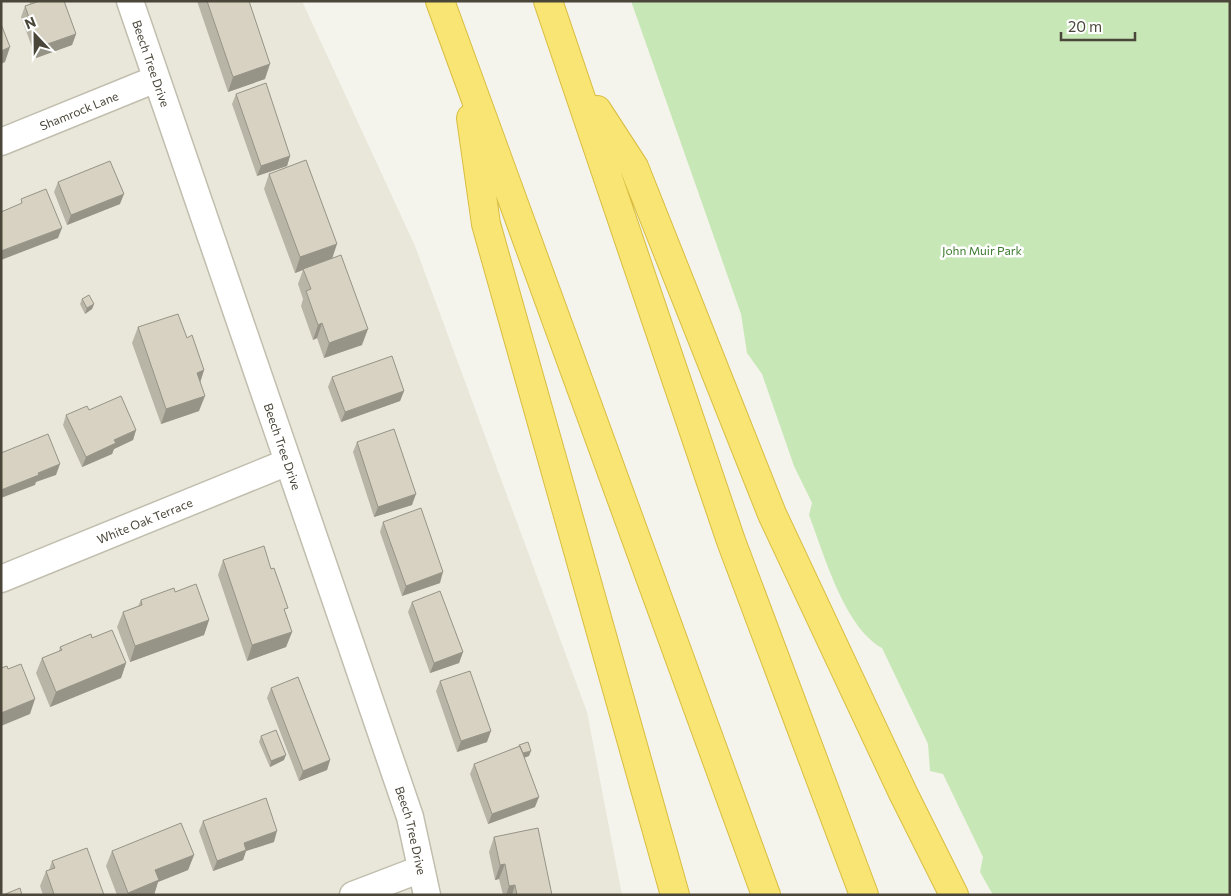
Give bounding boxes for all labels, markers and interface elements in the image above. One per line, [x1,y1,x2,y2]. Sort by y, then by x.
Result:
north arrow [10,10,60,60]
scale bar [1061,10,1135,42]
text: N [22,13,38,32]
text: 20 m [1068,17,1102,35]
street label: Beech Tree Drive [130,18,173,109]
street label: Shamrock Lane [37,88,120,133]
park label: John Muir Park [942,243,1023,258]
street label: Beech Tree Drive [261,401,304,492]
street label: White Oak Terrace [95,495,194,546]
street label: Beech Tree Drive [393,784,429,876]

